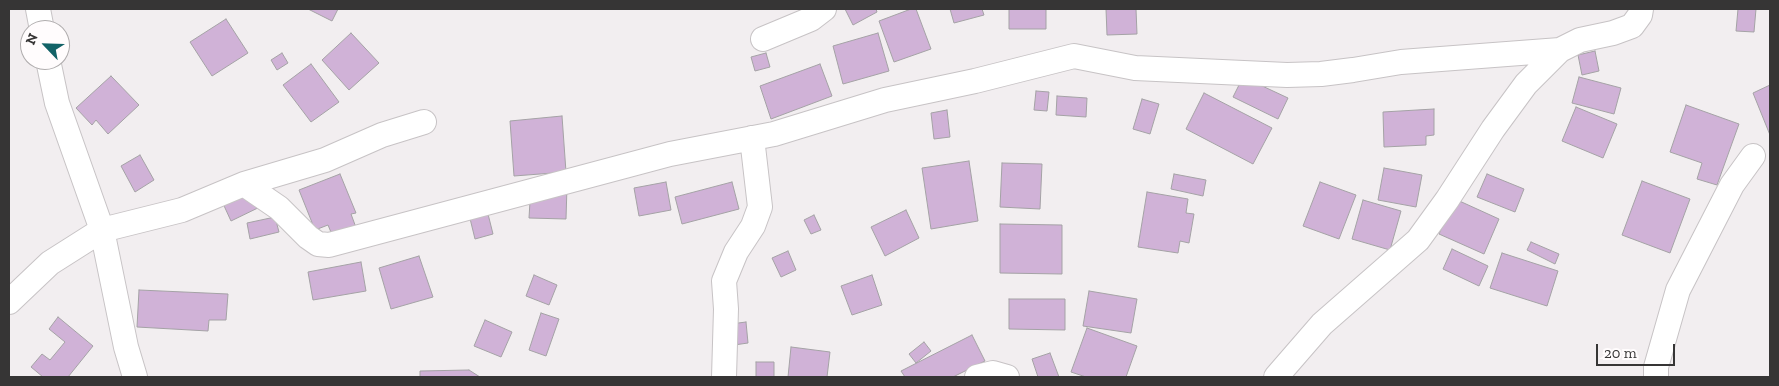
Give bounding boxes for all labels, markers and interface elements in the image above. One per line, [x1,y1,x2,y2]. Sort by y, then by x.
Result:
north arrow [20,20,70,70]
text: N [22,31,42,47]
scale bar [1599,334,1678,366]
text: 20 m [1604,344,1637,362]

